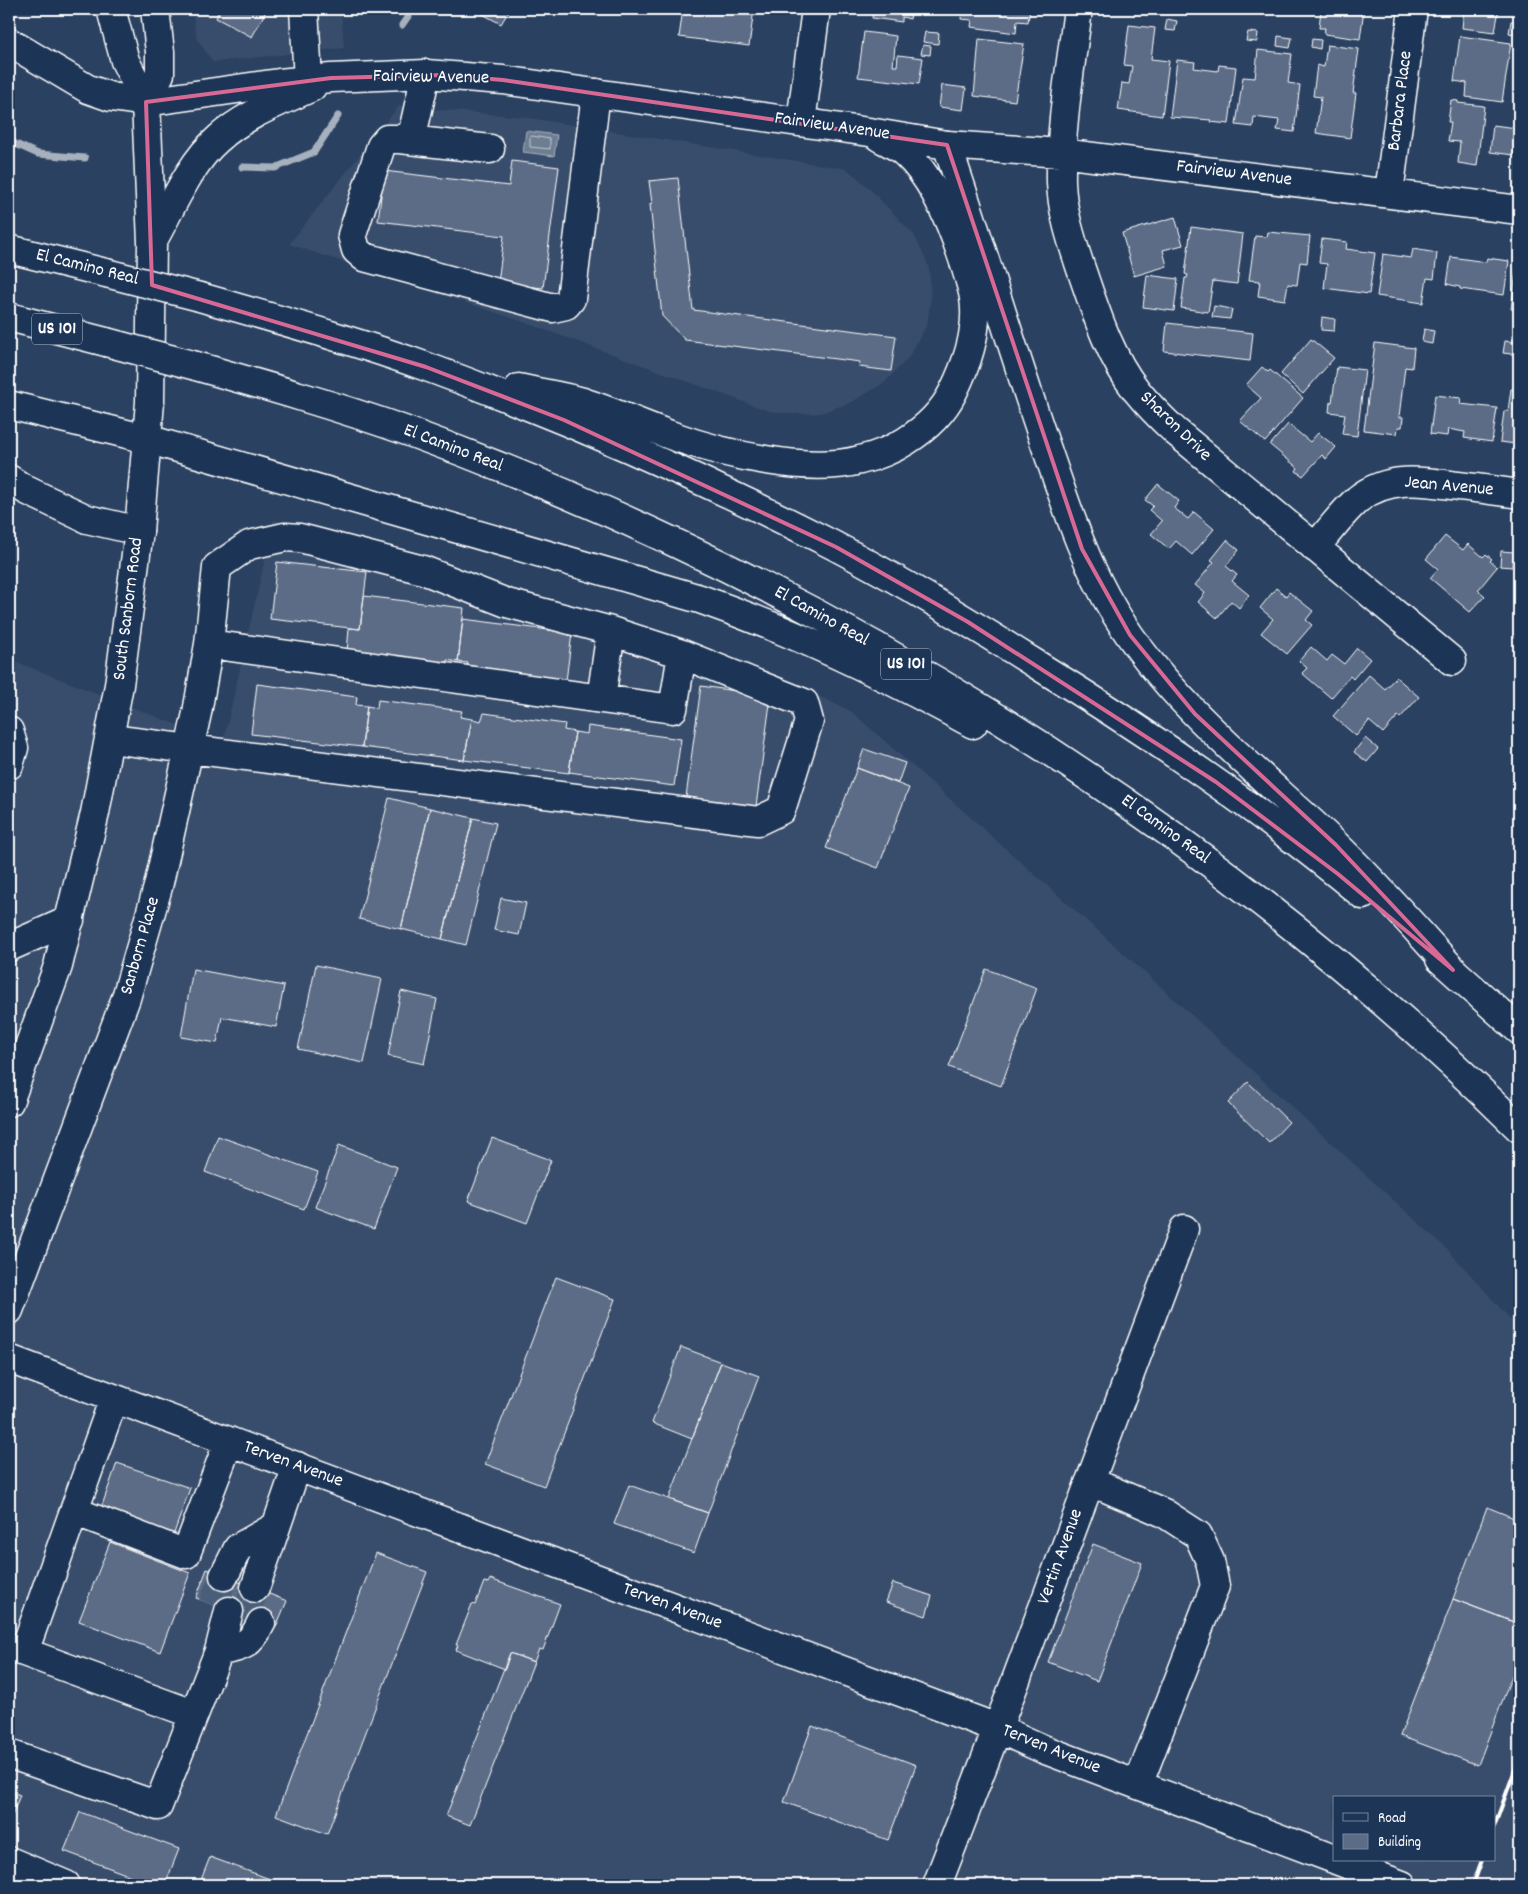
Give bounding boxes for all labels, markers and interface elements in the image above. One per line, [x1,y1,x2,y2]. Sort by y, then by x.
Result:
street label: Barbara Place [1381,49,1421,153]
street label: Fairview Avenue [373,63,489,93]
street label: Fairview Avenue [773,106,891,148]
street label: Fairview Avenue [1175,154,1293,194]
street label: El Camino Real [33,242,142,294]
road number: US 101 [32,314,82,344]
street label: Sharon Drive [1133,386,1217,468]
street label: El Camino Real [399,418,507,481]
street label: Jean Avenue [1403,470,1495,504]
street label: South Sanborn Road [107,536,151,682]
street label: El Camino Real [769,580,874,654]
road number: US 101 [881,649,931,680]
street label: El Camino Real [1115,788,1216,872]
street label: Sanborn Place [114,894,168,998]
street label: Terven Avenue [239,1434,347,1496]
street label: Vertin Avenue [1031,1505,1091,1609]
street label: Terven Avenue [618,1576,726,1638]
street label: Terven Avenue [998,1718,1104,1782]
legend [1333,1796,1496,1862]
text: Road [1378,1808,1406,1830]
text: Building [1378,1832,1421,1854]

